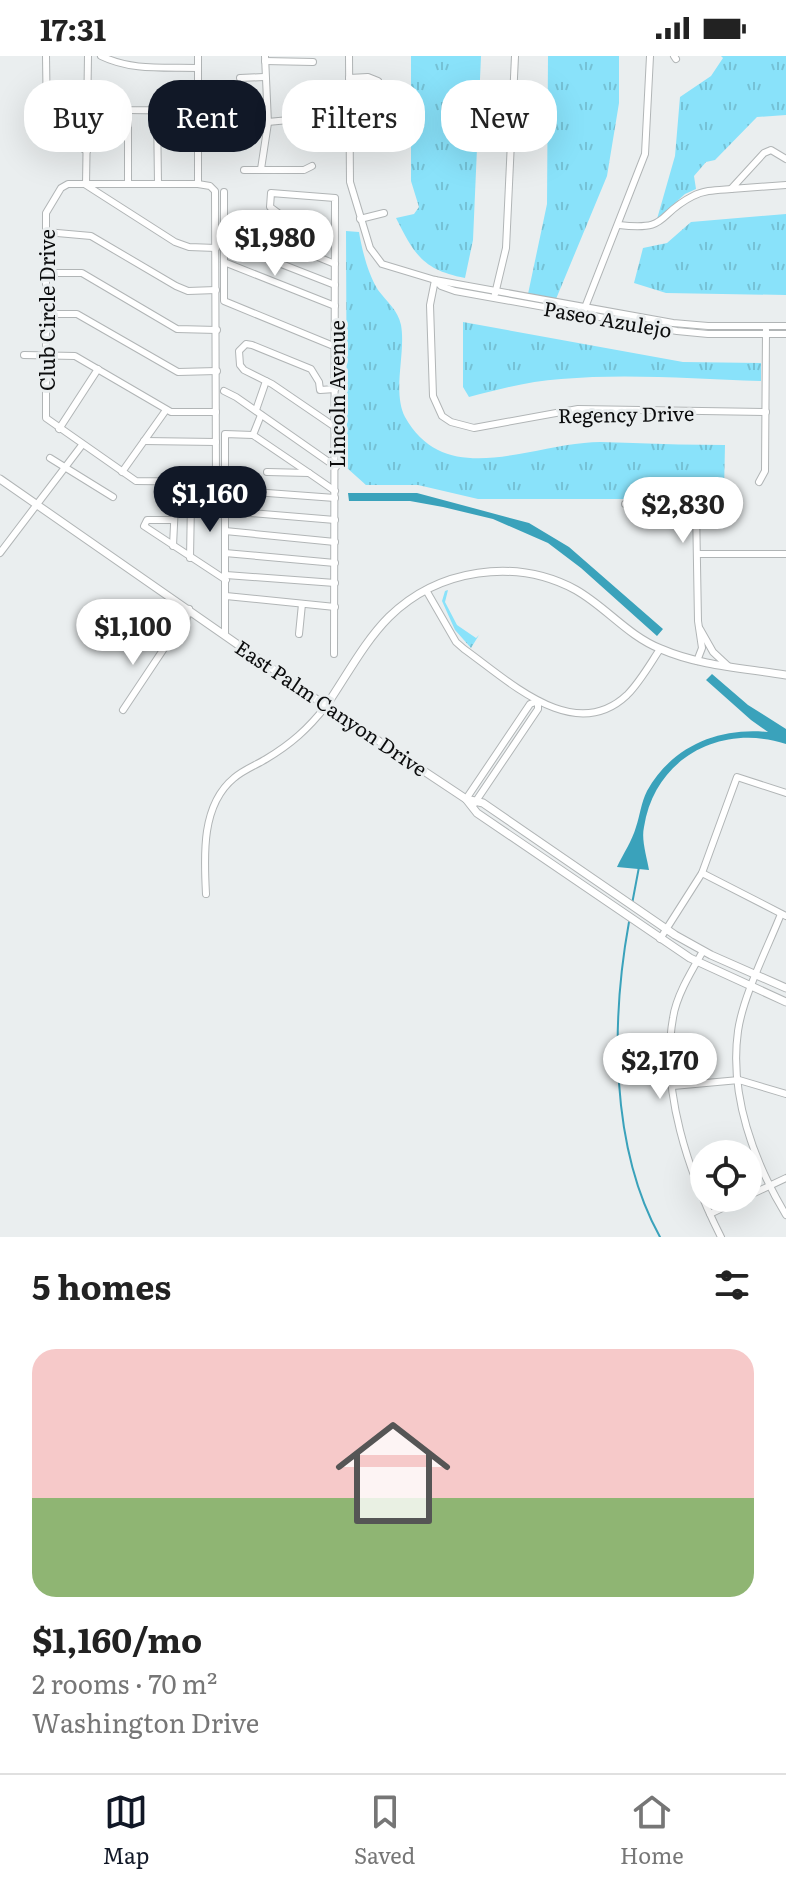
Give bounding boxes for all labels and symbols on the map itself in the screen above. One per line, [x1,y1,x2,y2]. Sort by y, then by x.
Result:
pin: $1,980 [210,210,340,278]
street label: Club Circle Drive [31,229,61,391]
street label: Paseo Azulejo [542,292,674,344]
street label: Lincoln Avenue [321,320,351,468]
street label: Regency Drive [558,397,694,429]
pin: $1,160 [145,466,275,534]
pin: $2,830 [618,477,748,545]
pin: $1,100 [68,599,198,667]
street label: East Palm Canyon Drive [230,631,434,783]
pin: $2,170 [595,1033,725,1101]

